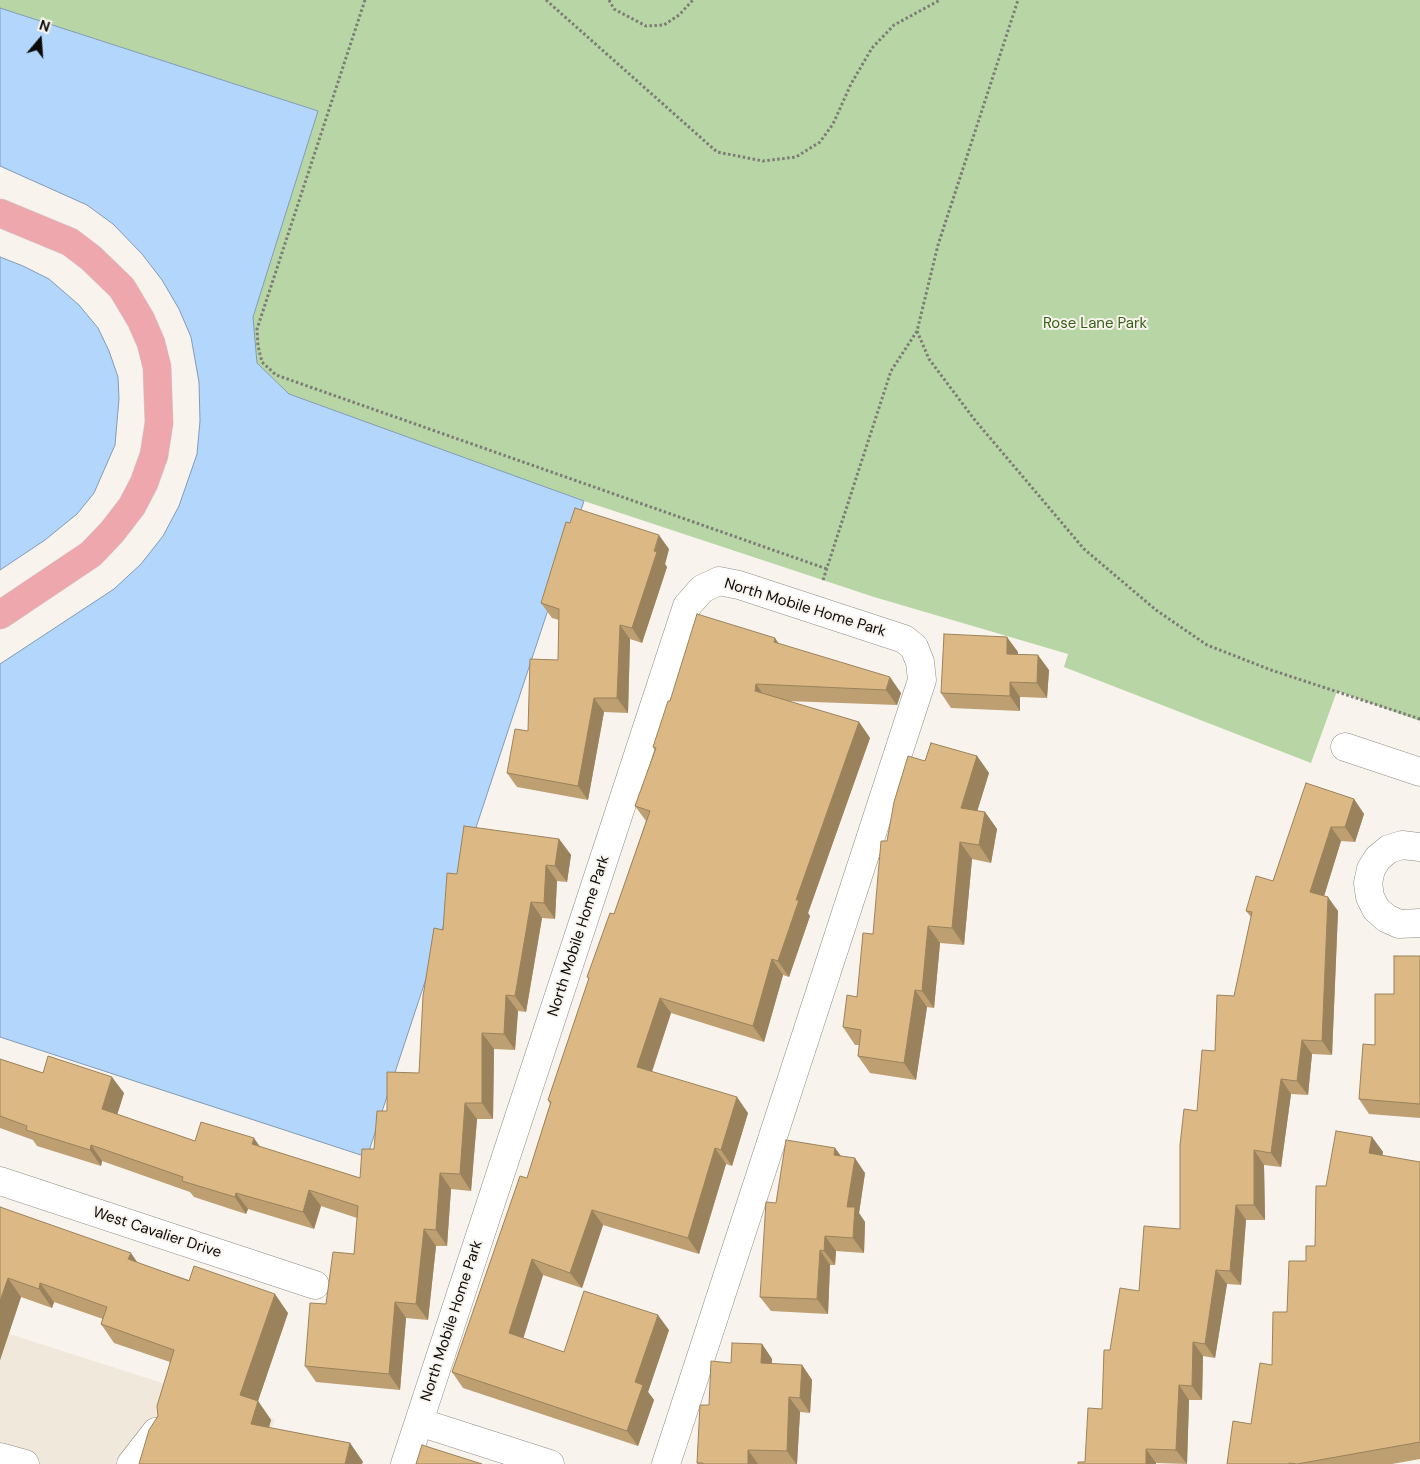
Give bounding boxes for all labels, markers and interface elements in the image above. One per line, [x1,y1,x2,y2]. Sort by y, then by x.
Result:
north arrow [15,15,65,65]
text: N [37,16,52,36]
park label: Rose Lane Park [1043,315,1147,333]
street label: North Mobile Home Park [722,575,888,641]
street label: North Mobile Home Park [544,853,614,1019]
street label: West Cavalier Drive [90,1204,224,1262]
street label: North Mobile Home Park [417,1238,487,1404]

